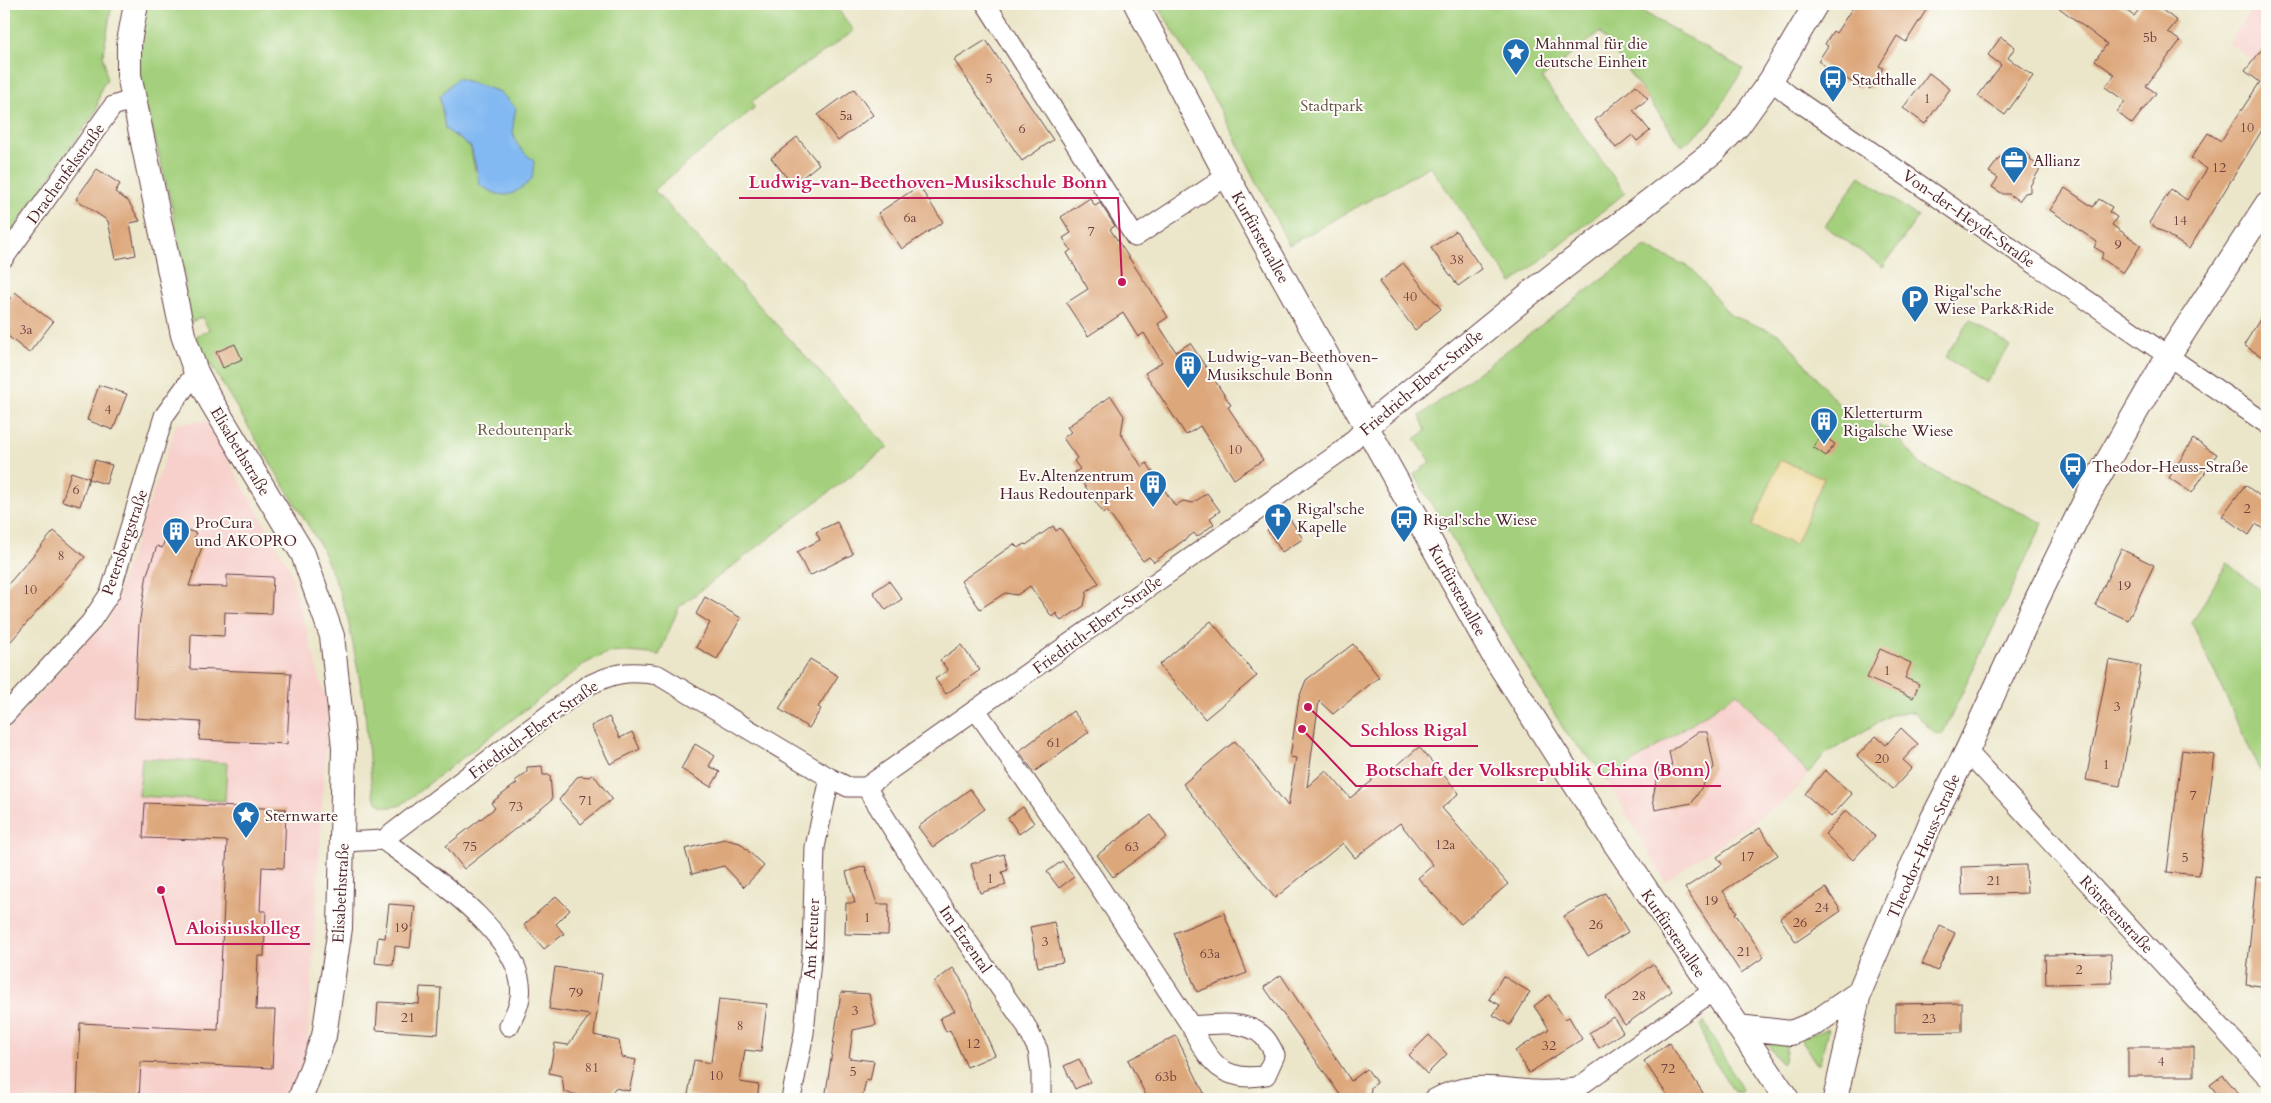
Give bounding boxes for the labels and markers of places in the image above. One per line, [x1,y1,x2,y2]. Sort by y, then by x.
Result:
place label: Mahnmal für die deutsche Einheit [1535,33,1648,73]
place icon: Mahnmal für die deutsche Einheit [1501,37,1531,76]
bus stop icon: Stadthalle [1818,64,1848,103]
place label: Stadthalle [1852,69,1917,91]
office icon: Allianz [1999,145,2029,184]
place label: Allianz [2033,150,2080,172]
callout: Ludwig-van-Beethoven-Musikschule Bonn [739,165,1118,198]
place label: Rigal'sche Wiese Park&Ride [1933,280,2054,320]
parking icon: Rigal'sche Wiese Park&Ride [1900,284,1930,323]
place label: Ludwig-van-Beethoven- Musikschule Bonn [1207,346,1378,386]
building icon: Ludwig-van-Beethoven- Musikschule Bonn [1173,350,1203,389]
place label: Kletterturm Rigalsche Wiese [1843,402,1954,442]
building icon: Kletterturm Rigalsche Wiese [1809,406,1839,445]
bus stop icon: Theodor-Heuss-Straße [2058,451,2088,490]
place label: Theodor-Heuss-Straße [2092,456,2248,478]
place label: Ev.Altenzentrum Haus Redoutenpark [1000,465,1134,505]
building icon: Ev.Altenzentrum Haus Redoutenpark [1138,469,1168,508]
place label: Rigal'sche Kapelle [1297,498,1365,538]
church icon: Rigal'sche Kapelle [1263,502,1293,541]
bus stop icon: Rigal'sche Wiese [1389,504,1419,543]
place label: Rigal'sche Wiese [1423,509,1537,531]
place label: ProCura und AKOPRO [195,512,297,552]
building icon: ProCura und AKOPRO [161,516,191,555]
callout: Schloss Rigal [1351,713,1478,746]
callout: Botschaft der Volksrepublik China (Bonn) [1356,753,1721,786]
place icon: Sternwarte [231,800,261,839]
place label: Sternwarte [265,805,338,827]
callout: Aloisiuskolleg [176,911,310,944]

